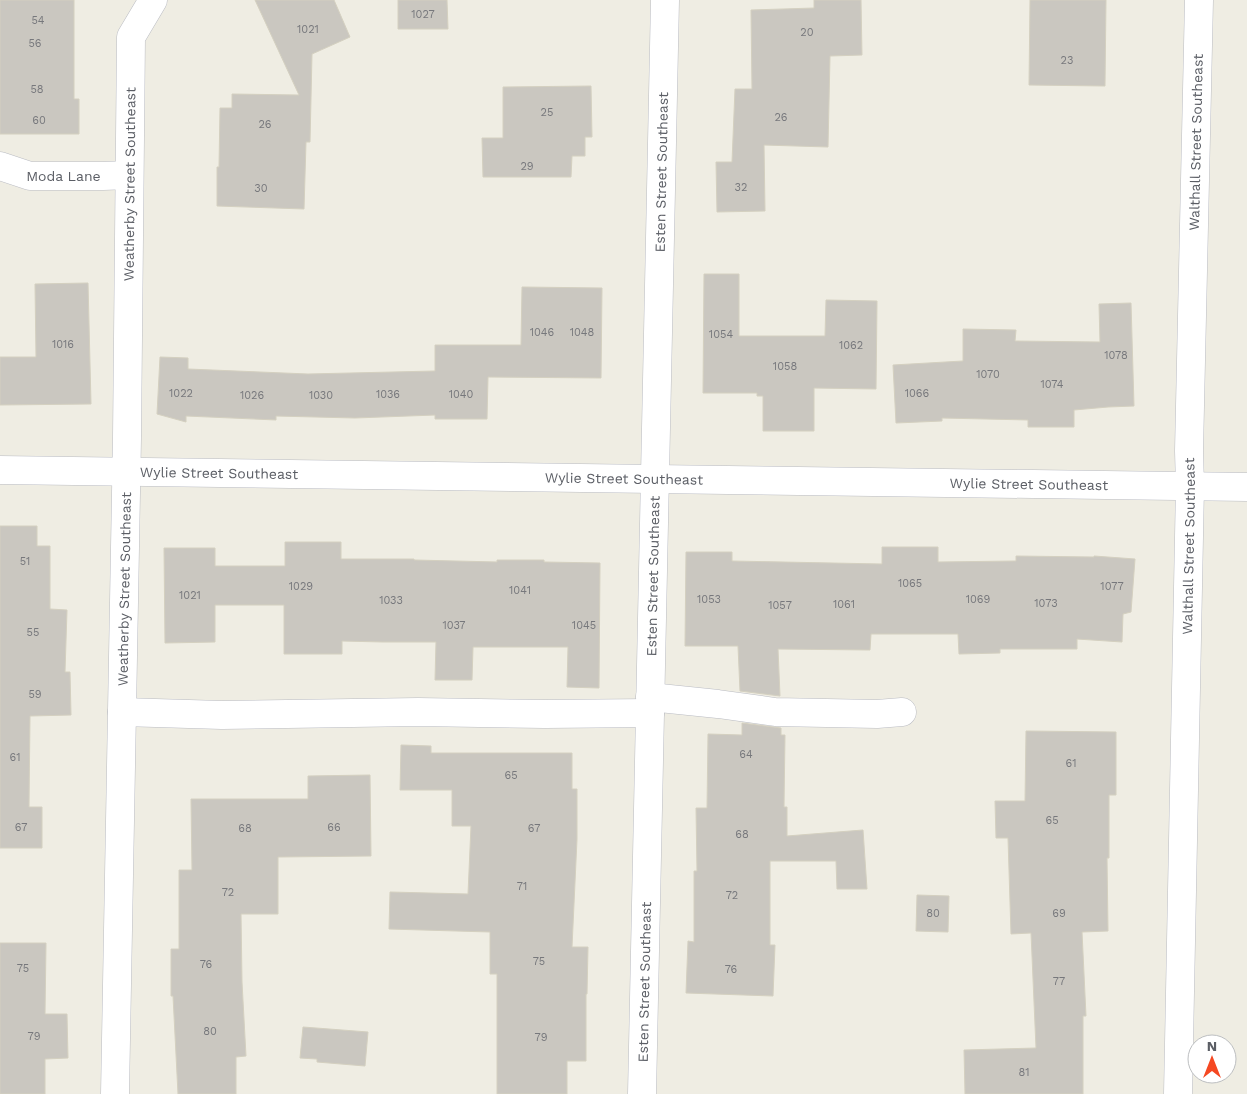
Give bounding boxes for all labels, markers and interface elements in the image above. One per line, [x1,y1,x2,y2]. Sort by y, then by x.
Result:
house number: 1027 [411,8,435,21]
house number: 54 [31,14,45,27]
house number: 1021 [297,23,319,36]
house number: 20 [800,26,814,39]
house number: 56 [28,37,42,50]
street label: Walthall Street Southeast [1186,53,1206,231]
house number: 23 [1061,54,1073,67]
house number: 58 [30,83,44,96]
street label: Weatherby Street Southeast [121,87,139,281]
street label: Esten Street Southeast [652,92,671,253]
house number: 25 [541,106,553,119]
house number: 26 [774,111,788,124]
house number: 60 [32,114,46,127]
house number: 26 [258,118,272,131]
house number: 29 [520,160,534,173]
street label: Moda Lane [26,168,101,184]
house number: 32 [735,181,747,194]
house number: 30 [254,182,268,195]
house number: 1046 [530,326,555,339]
house number: 1048 [570,326,595,339]
house number: 1054 [709,328,733,341]
house number: 1016 [52,338,74,351]
house number: 1062 [839,339,863,352]
house number: 1078 [1104,349,1128,362]
house number: 1058 [773,360,797,373]
house number: 1070 [976,368,1000,381]
house number: 1074 [1040,378,1064,391]
house number: 1022 [169,387,193,400]
house number: 1066 [905,387,930,400]
house number: 1036 [376,388,400,401]
house number: 1040 [449,388,474,401]
house number: 1026 [240,389,264,402]
house number: 1030 [309,389,333,402]
street label: Walthall Street Southeast [1179,457,1198,635]
street label: Wylie Street Southeast [140,464,298,482]
street label: Wylie Street Southeast [545,469,703,488]
street label: Wylie Street Southeast [950,475,1108,493]
street label: Weatherby Street Southeast [114,492,134,686]
street label: Esten Street Southeast [643,496,663,657]
house number: 51 [20,555,30,568]
house number: 1065 [898,577,922,590]
house number: 1029 [289,580,313,593]
house number: 1077 [1100,580,1124,593]
house number: 1041 [509,584,531,597]
house number: 1021 [179,589,201,602]
house number: 1053 [697,593,721,606]
house number: 1069 [966,593,991,606]
house number: 1033 [379,594,403,607]
house number: 1073 [1034,597,1058,610]
house number: 1061 [833,598,855,611]
house number: 1057 [768,599,792,612]
house number: 1037 [442,619,466,632]
house number: 1045 [572,619,596,632]
house number: 55 [27,626,39,639]
house number: 59 [28,688,42,701]
house number: 64 [739,748,753,761]
house number: 61 [10,751,20,764]
house number: 61 [1066,757,1076,770]
house number: 65 [504,769,518,782]
house number: 65 [1045,814,1059,827]
house number: 67 [15,821,27,834]
house number: 66 [327,821,341,834]
house number: 68 [238,822,252,835]
house number: 67 [528,822,540,835]
house number: 68 [735,828,749,841]
house number: 71 [517,880,527,893]
house number: 72 [222,886,234,899]
house number: 72 [726,889,738,902]
street label: Esten Street Southeast [635,901,654,1062]
house number: 80 [926,907,940,920]
house number: 69 [1052,907,1066,920]
house number: 75 [533,955,545,968]
house number: 76 [200,958,213,971]
house number: 75 [17,962,29,975]
house number: 76 [725,963,738,976]
house number: 77 [1053,975,1065,988]
house number: 80 [203,1025,217,1038]
house number: 79 [28,1030,41,1043]
house number: 79 [535,1031,548,1044]
north arrow [1187,1034,1237,1084]
text: N [1207,1038,1217,1054]
house number: 81 [1018,1066,1030,1079]

